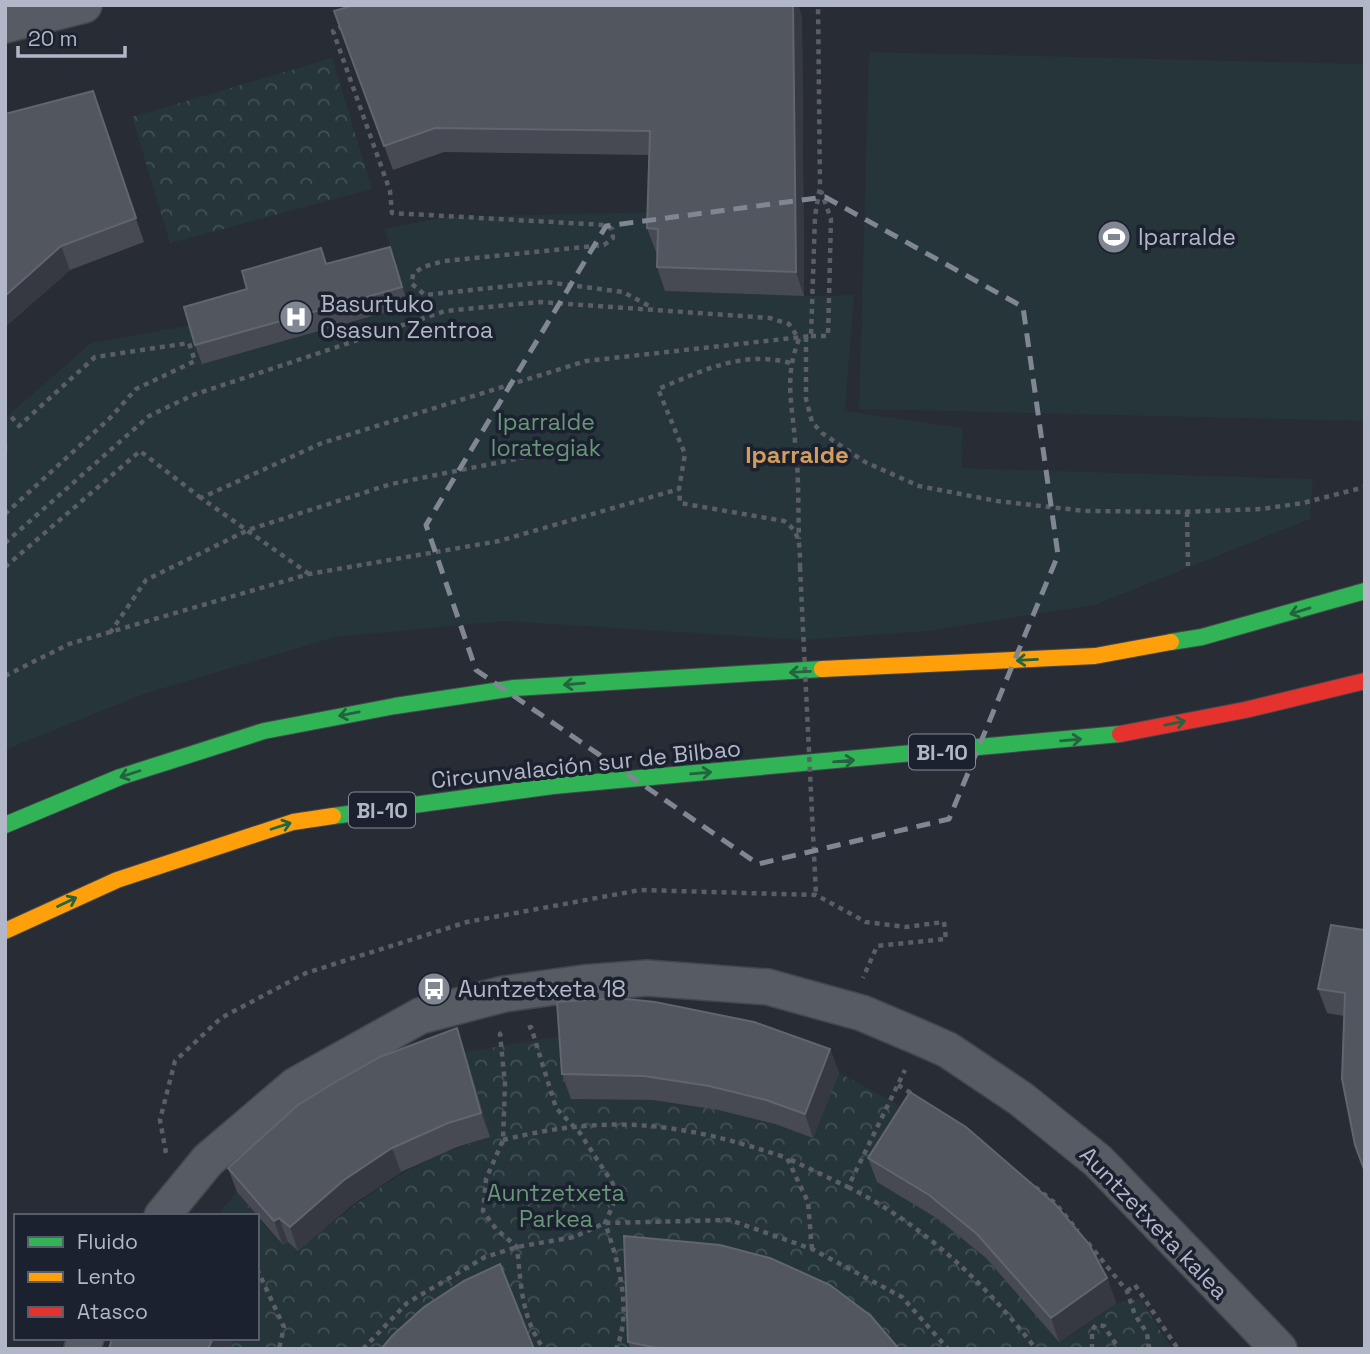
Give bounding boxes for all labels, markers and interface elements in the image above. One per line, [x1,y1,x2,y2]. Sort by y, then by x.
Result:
scale bar [18,14,124,58]
text: 20 m [28,25,78,52]
sports icon: Iparralde [1095,218,1133,256]
place label: Iparralde [1138,222,1236,252]
place label: Basurtuko Osasun Zentroa [320,289,493,345]
hospital icon: Basurtuko Osasun Zentroa [277,298,315,336]
park label: Iparralde lorategiak [491,407,601,463]
district label: Iparralde [745,439,849,470]
one-way arrow [1289,606,1311,619]
one-way arrow [1016,653,1039,666]
one-way arrow [789,666,812,679]
one-way arrow [563,678,586,691]
one-way arrow [338,708,361,722]
one-way arrow [1163,716,1186,730]
street label: Circunvalación sur de Bilbao [430,733,742,795]
one-way arrow [1059,733,1082,746]
road number: BI-10 [909,734,975,770]
one-way arrow [833,754,855,767]
one-way arrow [689,766,712,779]
one-way arrow [119,769,141,781]
road number: BI-10 [349,792,415,828]
one-way arrow [270,819,292,831]
one-way arrow [56,895,77,909]
bus stop icon: Auntzetxeta 18 [415,970,453,1008]
place label: Auntzetxeta 18 [458,974,626,1004]
street label: Auntzetxeta kalea [1073,1140,1235,1306]
park label: Auntzetxeta Parkea [487,1178,625,1234]
legend [14,1214,259,1340]
text: Fluido [77,1228,138,1255]
text: Lento [77,1263,136,1290]
text: Atasco [77,1298,148,1325]

